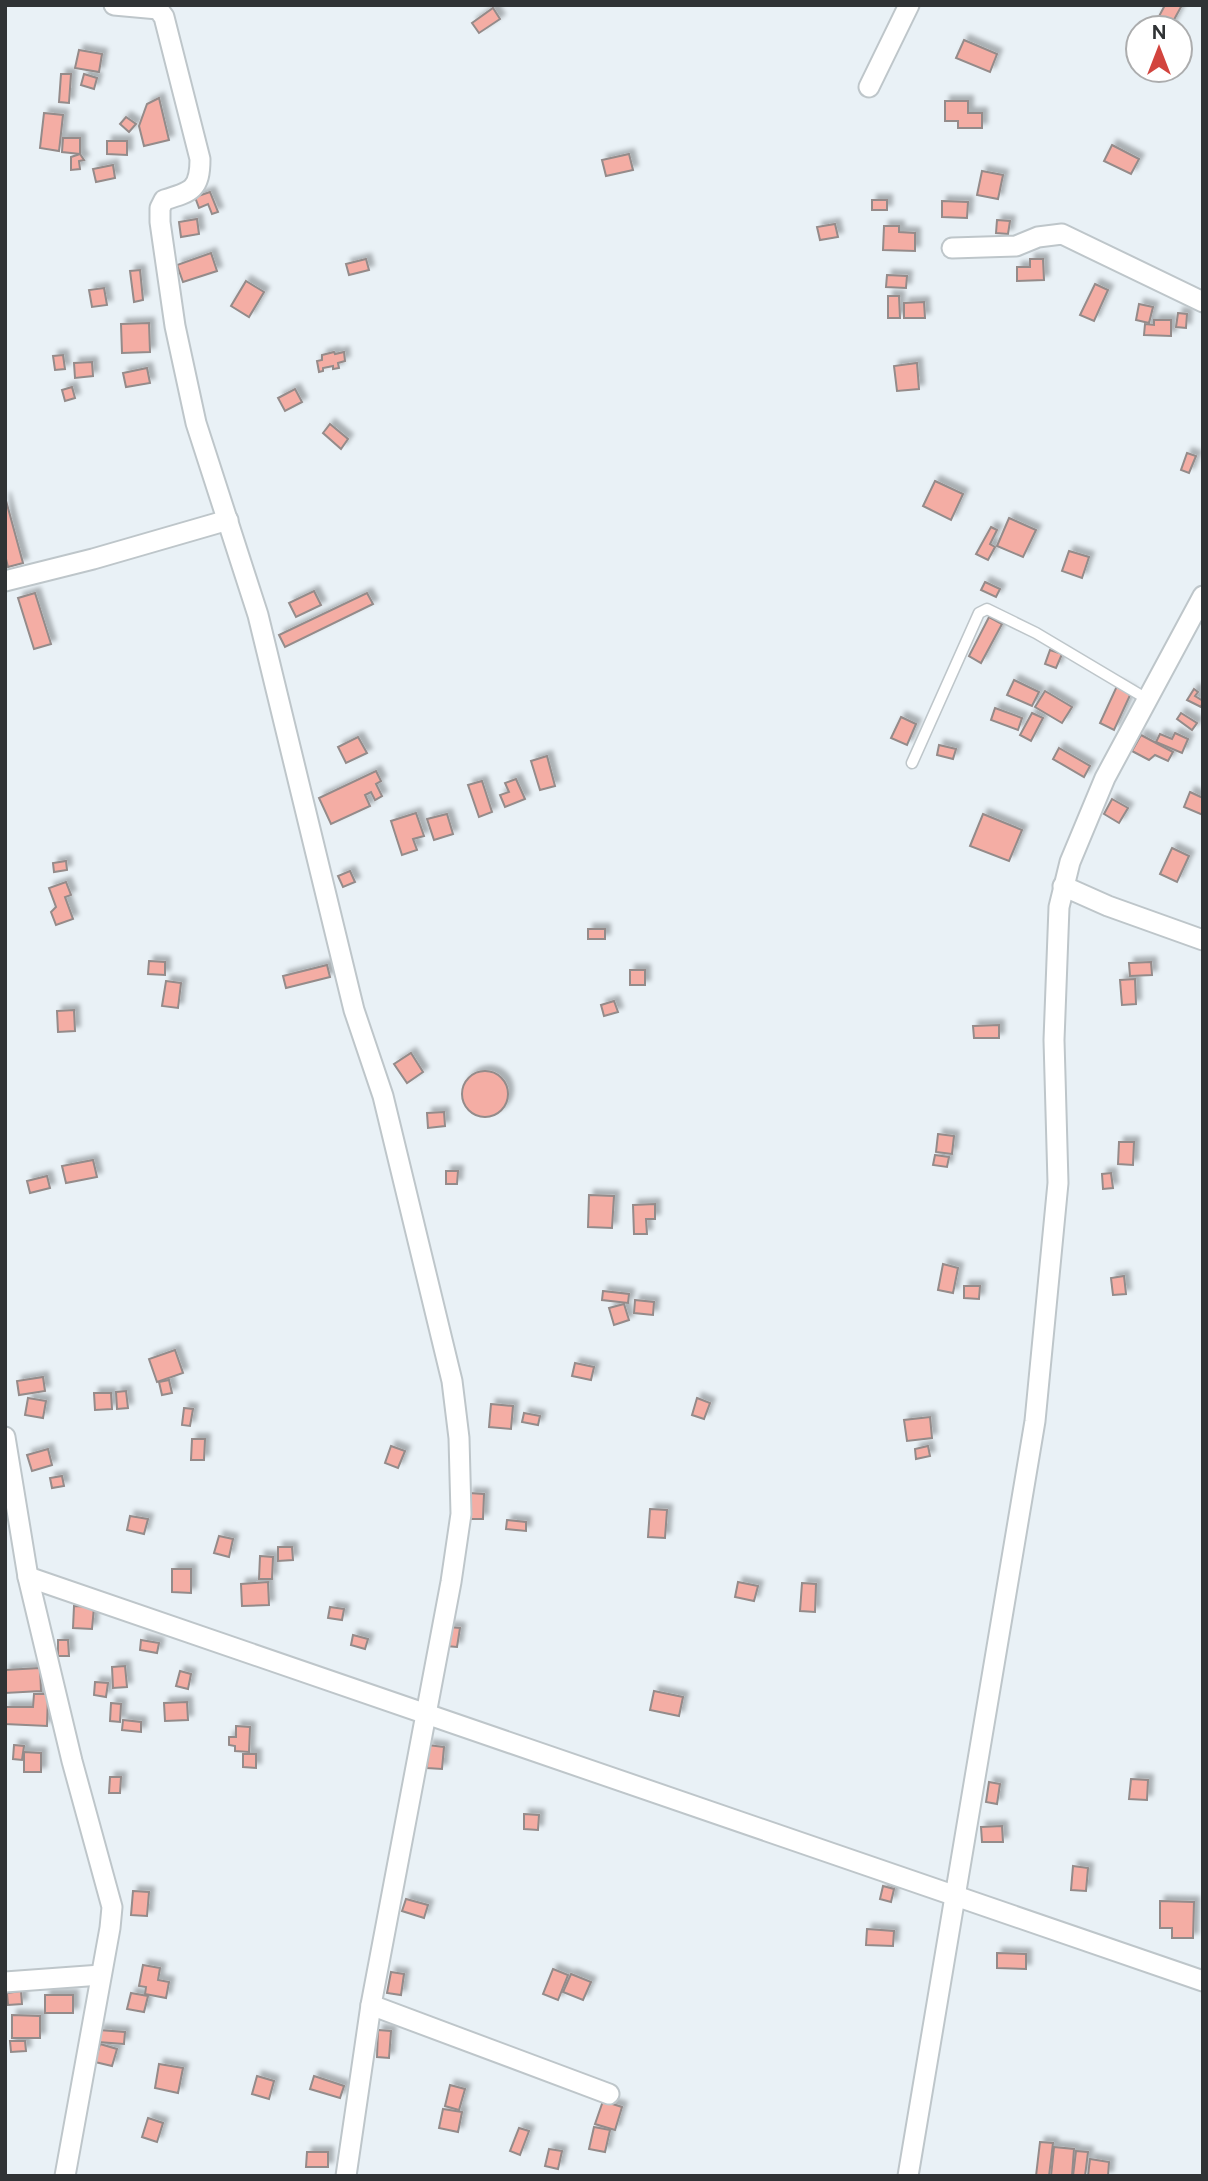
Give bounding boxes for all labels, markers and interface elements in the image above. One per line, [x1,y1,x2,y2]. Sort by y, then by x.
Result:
north arrow [1124,14,1194,84]
text: N [1152,21,1166,44]

